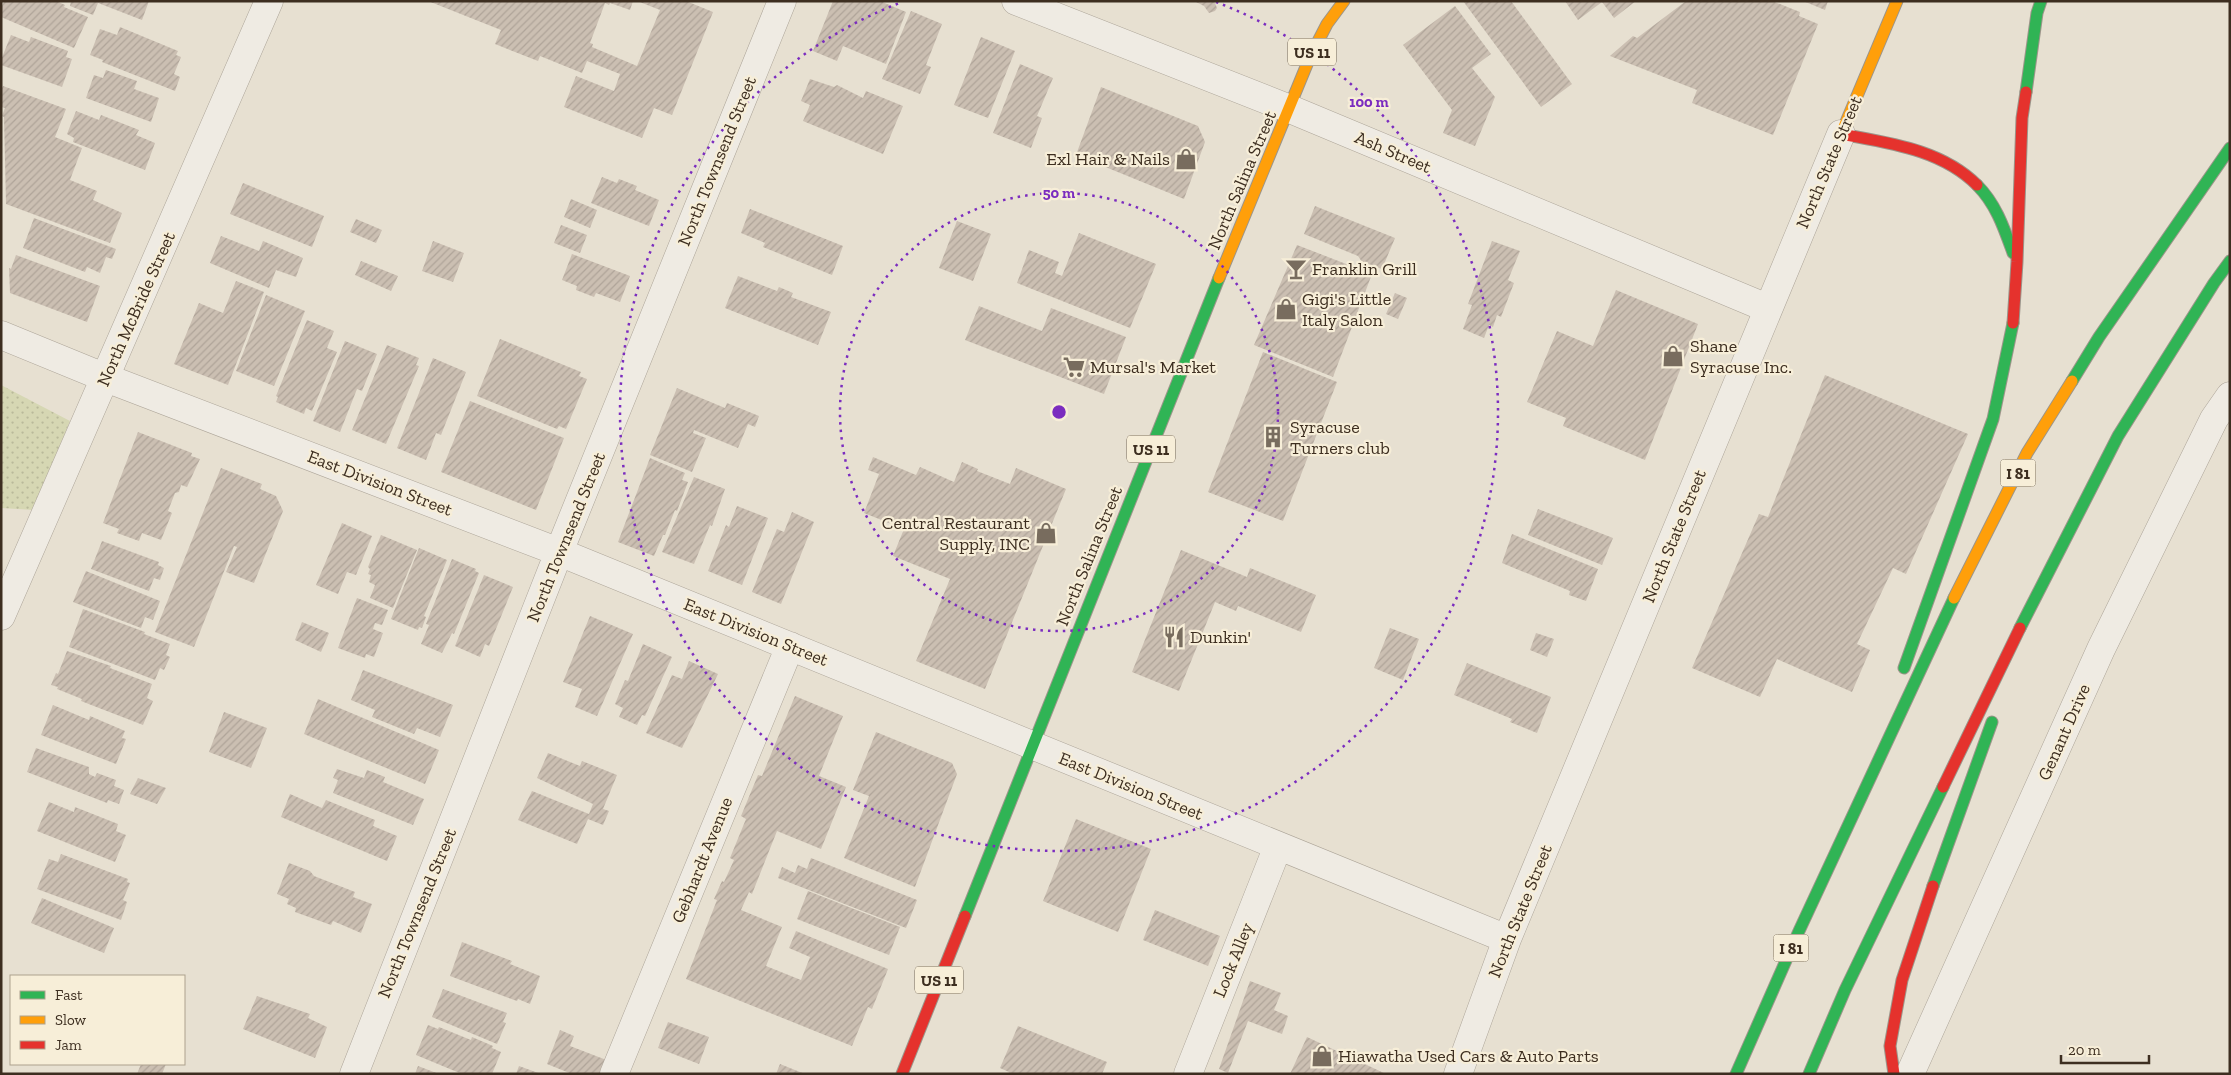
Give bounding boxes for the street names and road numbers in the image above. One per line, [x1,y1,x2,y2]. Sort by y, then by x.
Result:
road number: US 11 [1288,38,1336,66]
street label: North Townsend Street [673,73,761,249]
street label: North State Street [1791,92,1867,232]
street label: North Salina Street [1203,107,1281,253]
street label: Ash Street [1351,126,1435,178]
street label: North McBride Street [92,228,180,390]
road number: US 11 [1127,436,1175,462]
street label: East Division Street [304,445,456,521]
street label: North Townsend Street [522,449,610,625]
road number: I 81 [2000,459,2036,486]
street label: North State Street [1637,466,1711,606]
street label: North Salina Street [1051,483,1127,629]
street label: East Division Street [681,593,832,671]
street label: Genant Drive [2033,680,2095,784]
street label: East Division Street [1056,747,1207,825]
street label: Gebhardt Avenue [667,794,737,926]
street label: North Townsend Street [373,825,461,1001]
street label: North State Street [1483,841,1557,981]
street label: Lock Alley [1208,919,1258,1001]
road number: I 81 [1774,934,1808,961]
road number: US 11 [915,966,963,994]

